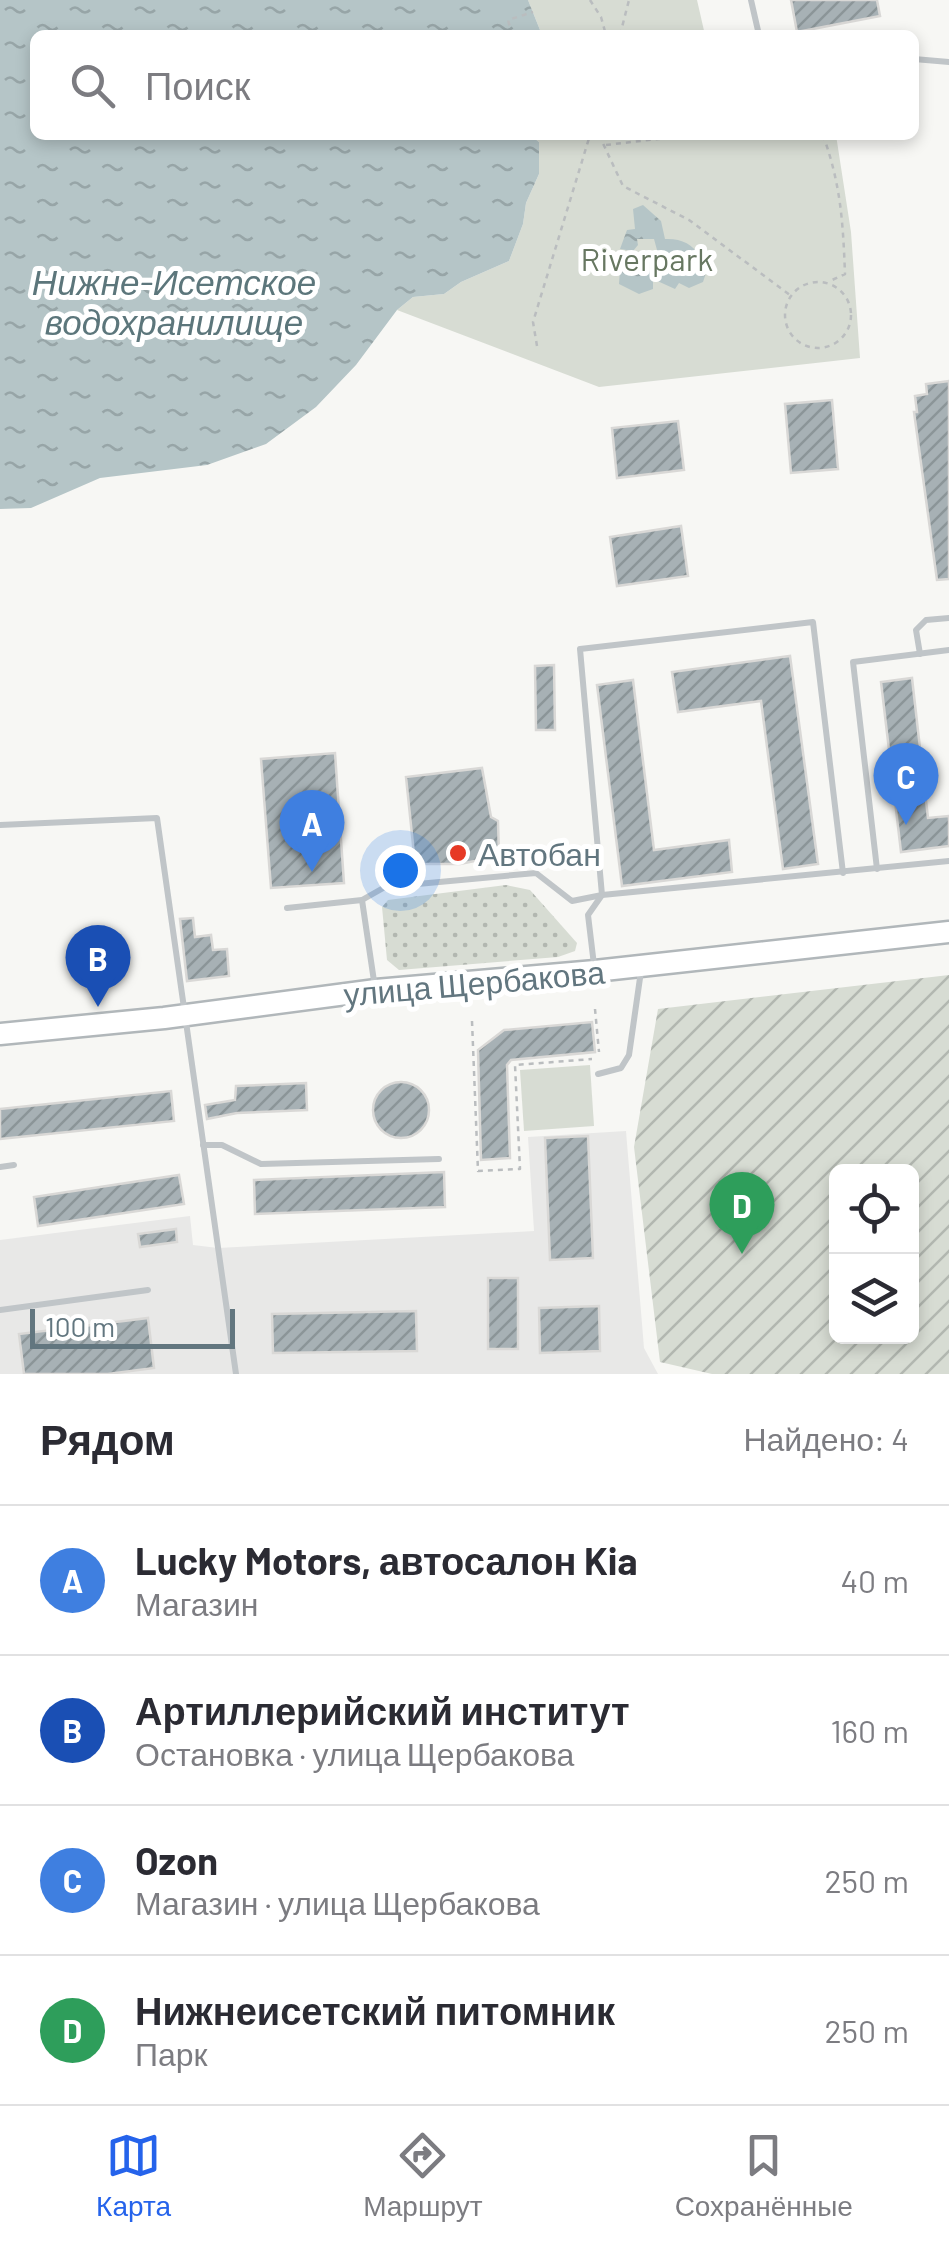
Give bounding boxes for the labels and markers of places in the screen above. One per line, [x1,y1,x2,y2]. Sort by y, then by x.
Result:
pin: C [874,742,938,825]
pin: A [280,790,344,872]
place label: Автобан [478,834,601,872]
marker: Автобан [447,842,469,864]
pin: B [66,924,130,1007]
pin: D [710,1172,774,1254]

